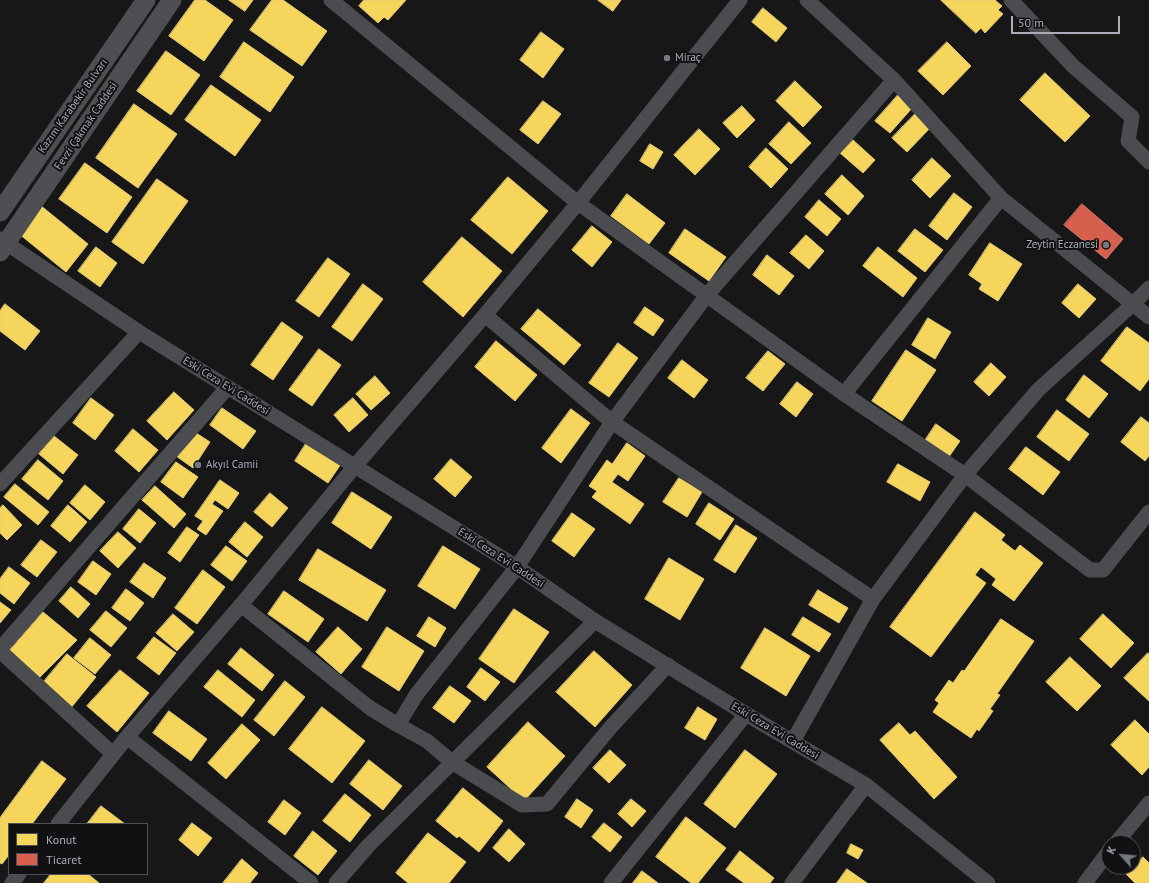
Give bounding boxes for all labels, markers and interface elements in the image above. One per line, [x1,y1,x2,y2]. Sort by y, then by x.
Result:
scale bar [1013,8,1122,34]
text: 50 m [1018,15,1044,30]
place label: Miraç [675,51,701,65]
marker: Miraç [662,53,672,63]
street label: Kazım Karabekir Bulvarı [35,56,111,156]
street label: Fevzi Çakmak Caddesi [52,80,120,172]
place label: Zeytin Eczanesi [1026,238,1098,252]
marker: Zeytin Eczanesi [1101,240,1111,250]
street label: Eski Ceza Evi Caddesi [180,354,272,418]
place label: Akyıl Camii [206,458,258,472]
marker: Akyıl Camii [193,460,203,470]
street label: Eski Ceza Evi Caddesi [455,525,547,591]
street label: Eski Ceza Evi Caddesi [729,700,821,762]
legend [8,823,148,875]
text: Konut [46,832,76,847]
north arrow [1101,835,1141,875]
text: K [1103,844,1119,856]
text: Ticaret [46,852,81,867]

